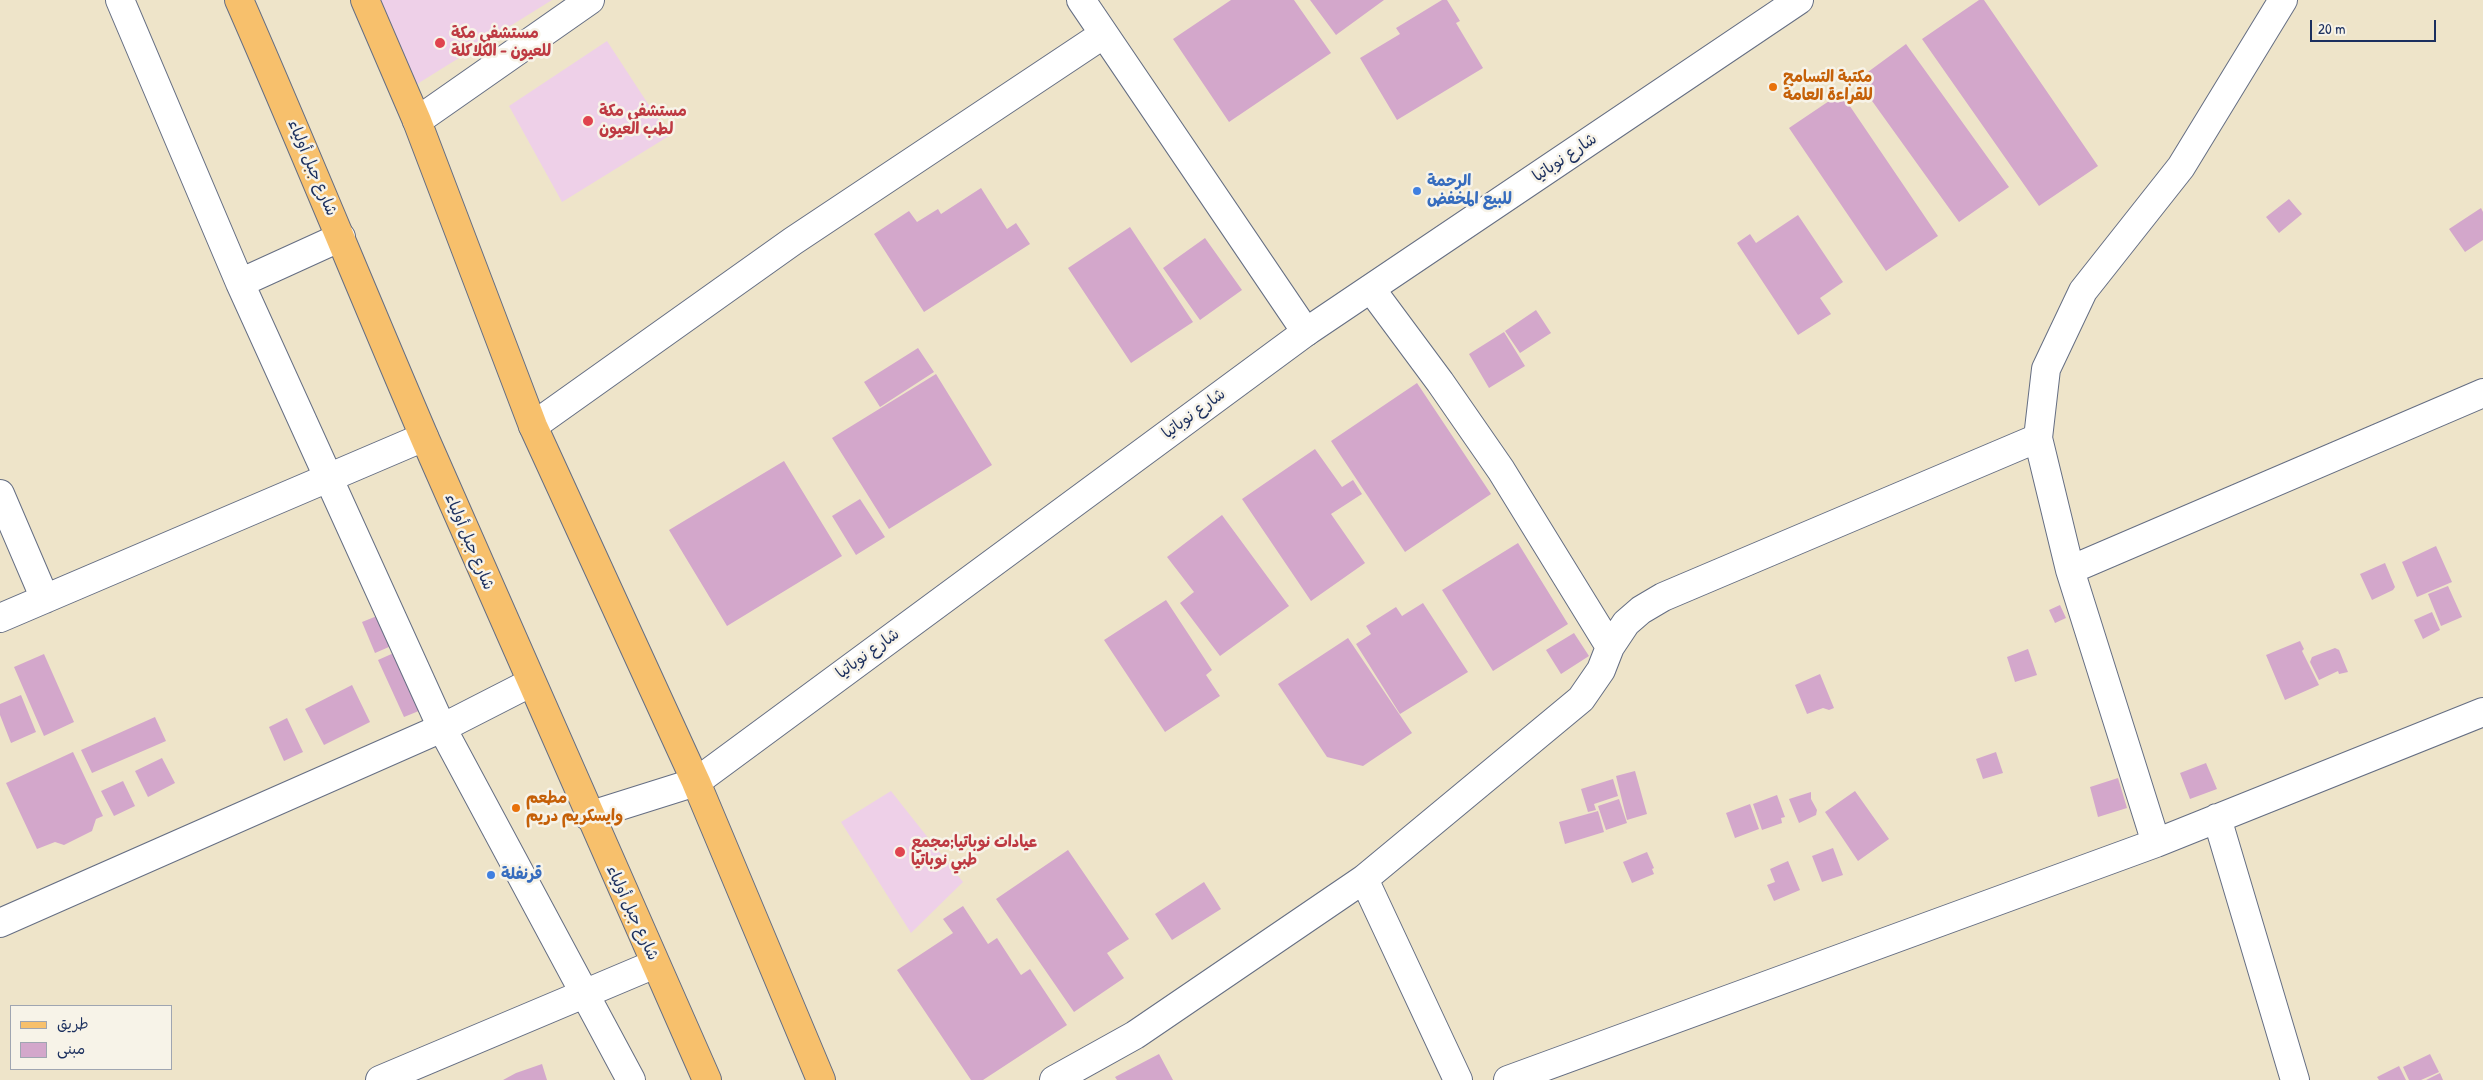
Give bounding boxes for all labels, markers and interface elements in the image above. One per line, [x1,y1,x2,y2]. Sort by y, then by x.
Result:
scale bar [2313,10,2439,42]
text: 20 m [2318,18,2345,39]
place label: مستشفى مكة للعيون - الكلاكلة [451,24,551,62]
marker: مستشفى مكة للعيون - الكلاكلة [433,36,447,50]
place label: مكتبة التسامح للقراءة العامة [1783,68,1873,106]
marker: مكتبة التسامح للقراءة العامة [1767,81,1779,93]
place label: مستشفى مكة لطب العيون [599,102,687,140]
marker: مستشفى مكة لطب العيون [581,114,595,128]
street label: شارع جبل أولياء [283,117,341,219]
street label: شارع نوباتيا [1529,129,1601,187]
place label: الرحمة للبيع المخفض [1427,172,1512,210]
marker: الرحمة للبيع المخفض [1411,185,1423,197]
street label: شارع نوباتيا [1159,385,1229,443]
street label: شارع جبل أولياء [440,491,498,593]
street label: شارع نوباتيا [833,625,903,683]
place label: مطعم وايسكريم دريم [526,789,623,827]
marker: مطعم وايسكريم دريم [510,802,522,814]
place label: عيادات نوباتيا;مجمع طبي نوباتيا [911,833,1037,871]
marker: عيادات نوباتيا;مجمع طبي نوباتيا [893,845,907,859]
street label: شارع جبل أولياء [602,862,662,964]
place label: قرنفلة [501,865,542,885]
marker: قرنفلة [485,869,497,881]
legend [10,1005,172,1070]
text: طريق [57,1013,89,1034]
text: مبنى [57,1038,85,1059]

